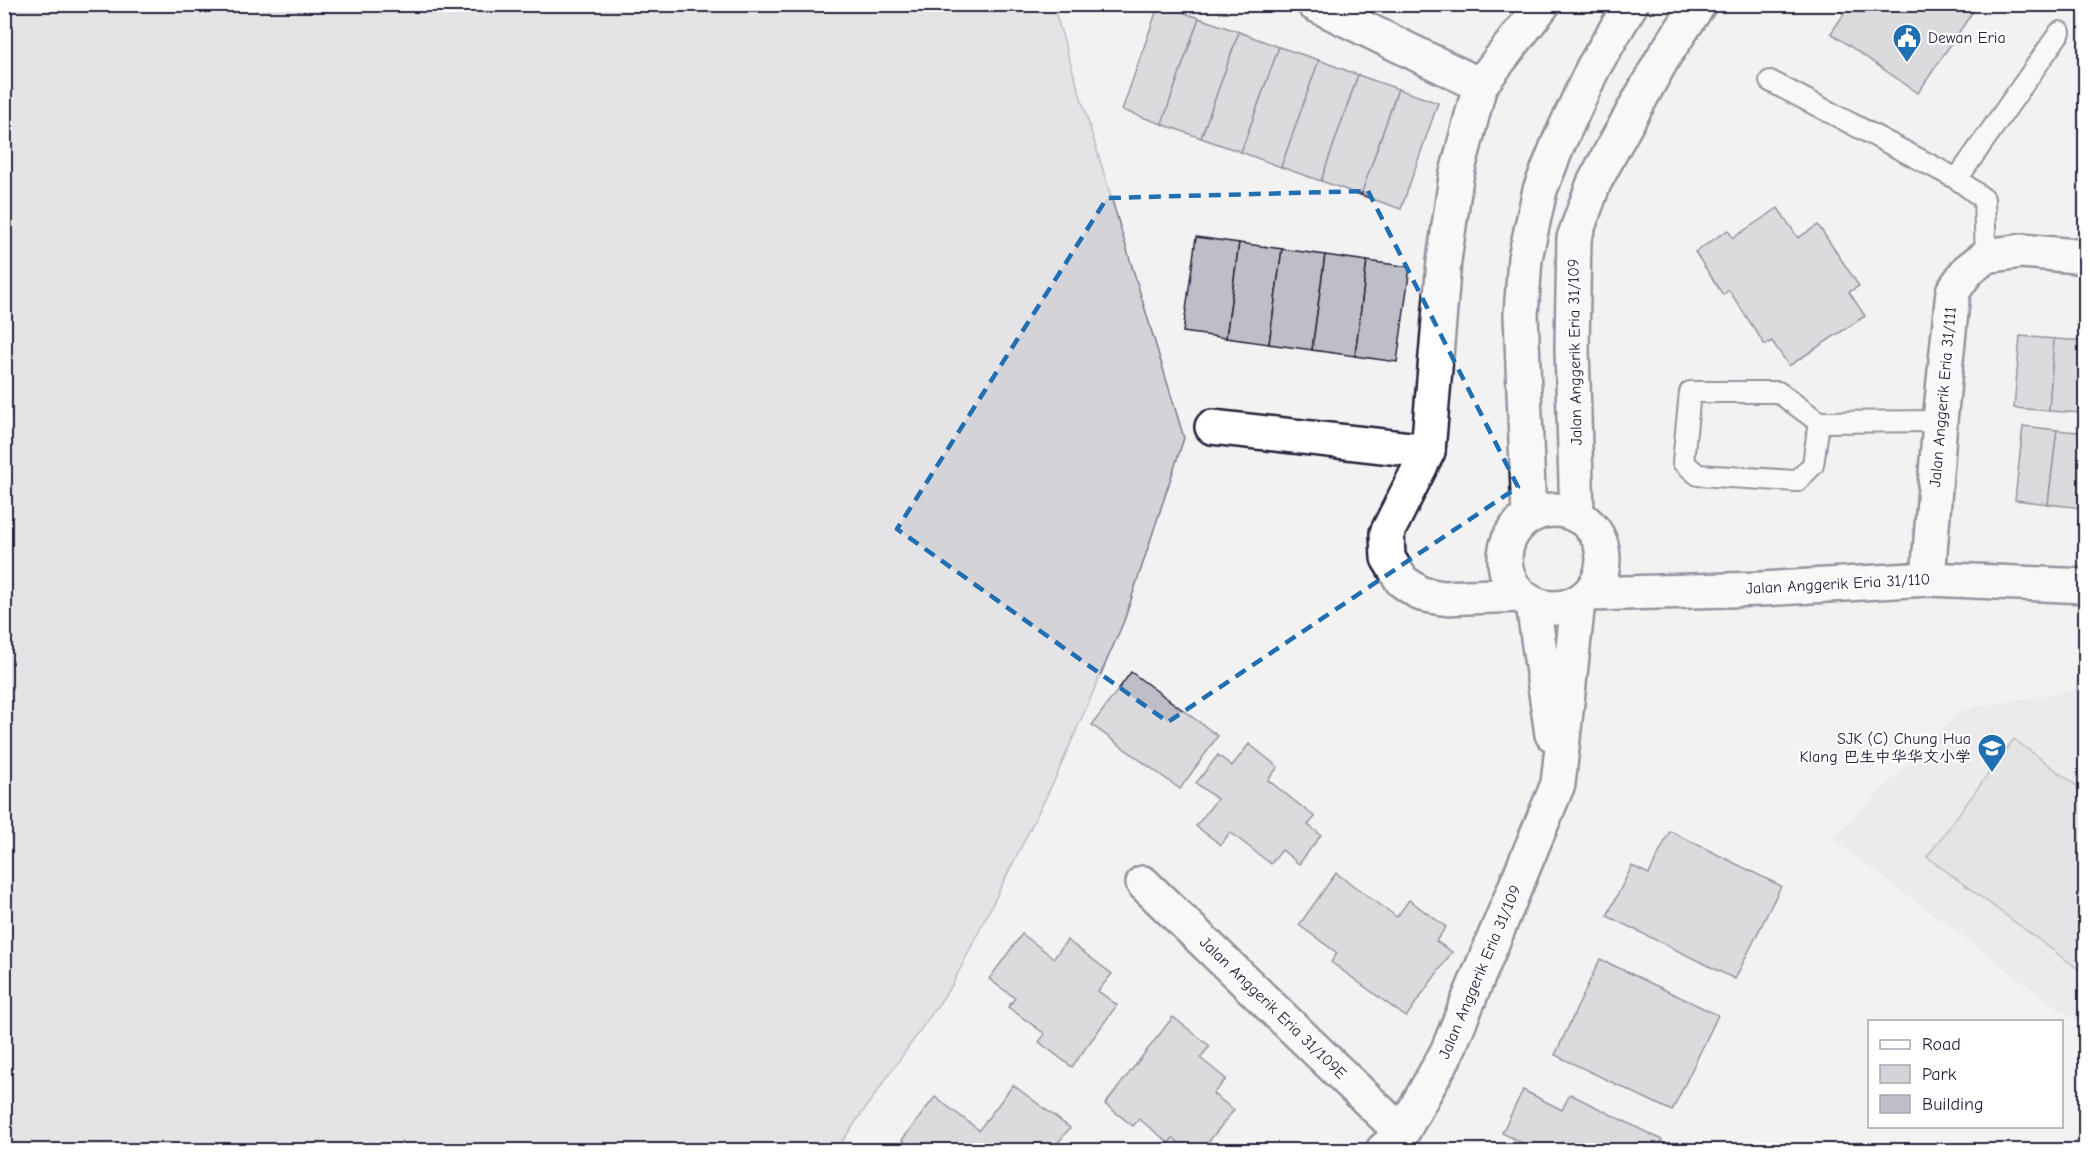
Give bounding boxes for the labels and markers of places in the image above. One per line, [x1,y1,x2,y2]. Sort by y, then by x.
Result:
public building icon: Dewan Eria [1891,22,1923,64]
place label: Dewan Eria [1928,29,2006,47]
place label: SJK (C) Chung Hua Klang 巴生中华华文小学 [1800,730,1971,766]
school or university icon: SJK (C) Chung Hua Klang 巴生中华华文小学 [1976,732,2008,774]

